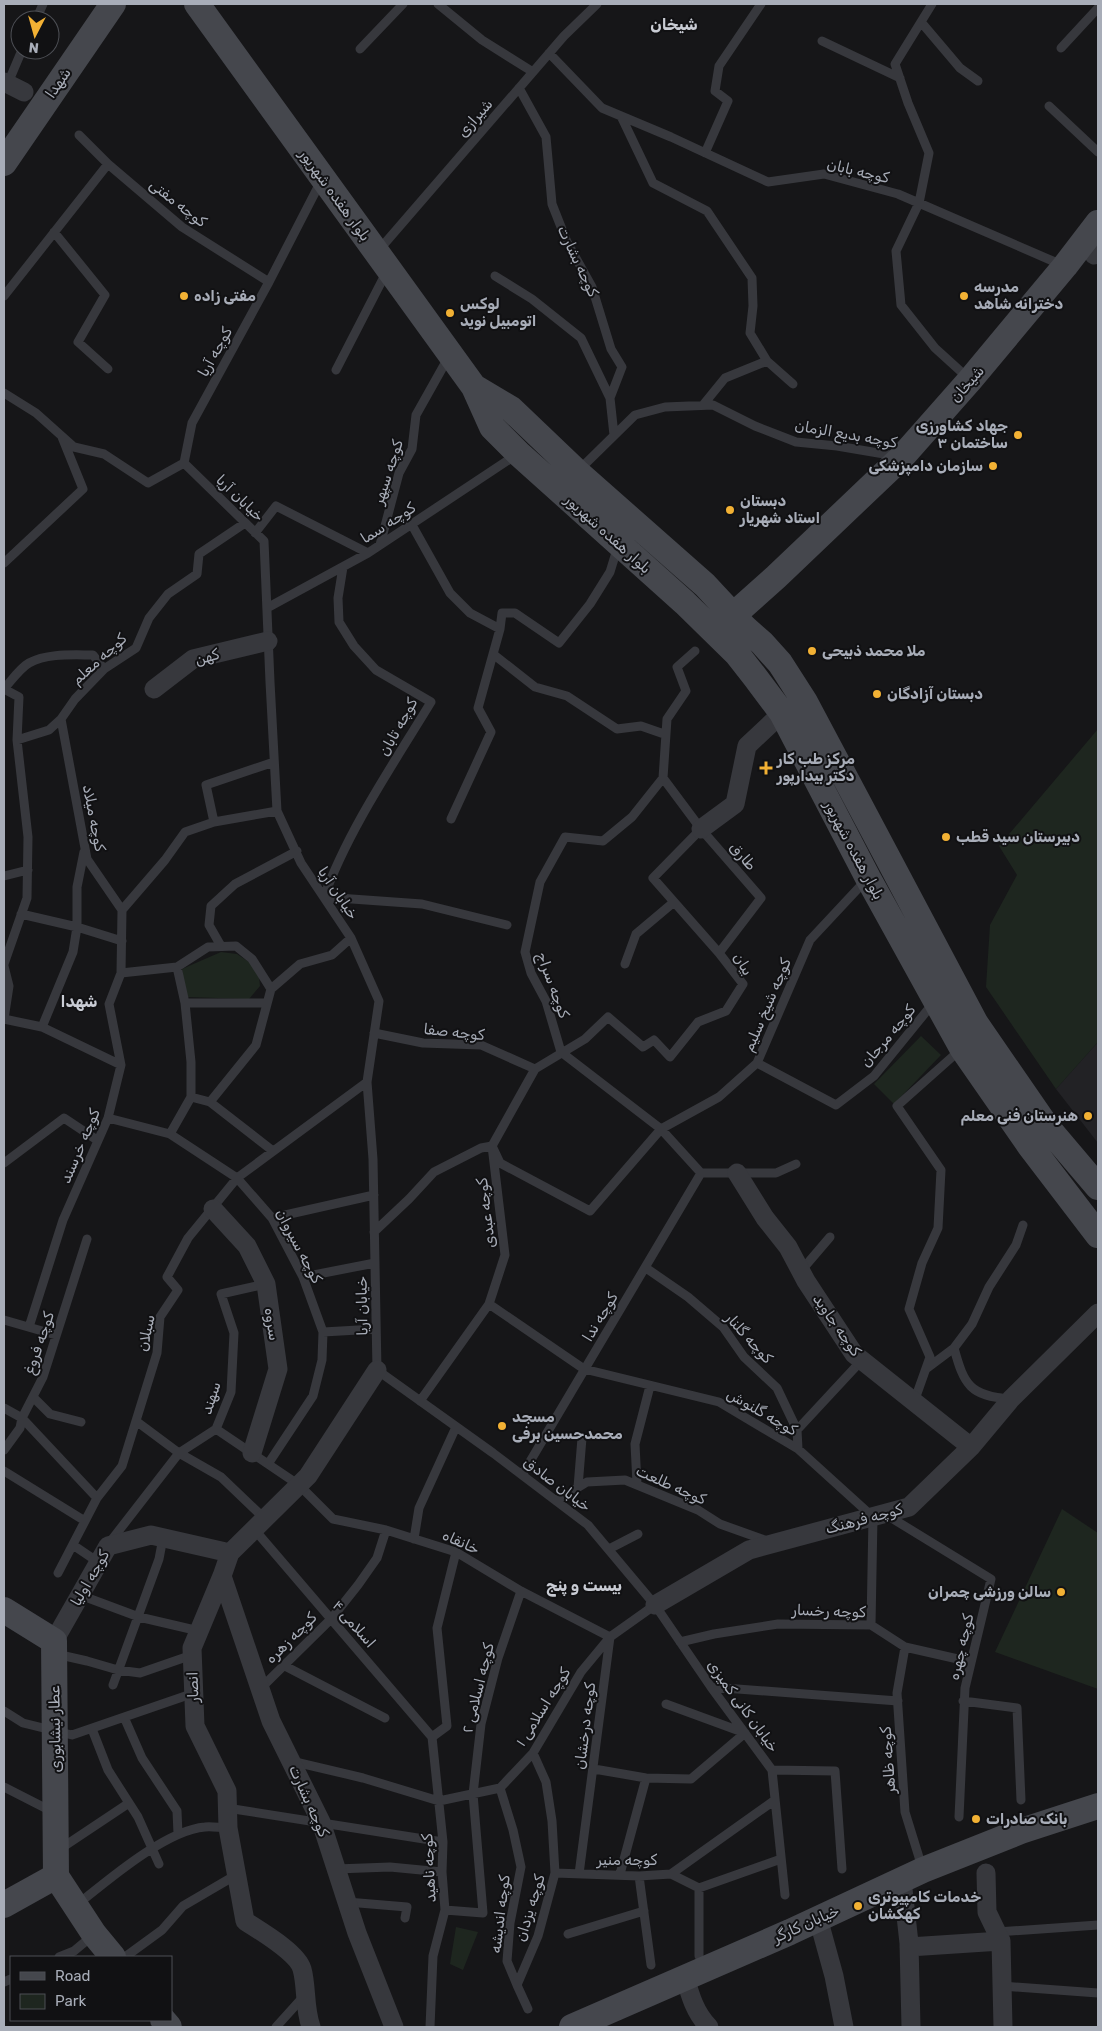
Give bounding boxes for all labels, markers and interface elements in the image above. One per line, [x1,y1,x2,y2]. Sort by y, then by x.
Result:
north arrow [10,10,60,60]
district label: شیخان [650,15,698,34]
text: N [28,38,40,56]
street label: شهدا [41,64,75,102]
street label: شیرازی [454,95,496,141]
street label: بلوار هفده شهریور [295,145,374,245]
street label: کوچه بابان [825,155,891,187]
street label: کوچه مفتی [146,175,210,231]
street label: کوچه بشارت [554,223,602,300]
place label: مدرسه دخترانه شاهد [974,278,1063,313]
place label: مفتی زاده [194,287,256,305]
marker: مفتی زاده [178,290,190,302]
marker: مدرسه دخترانه شاهد [958,290,970,302]
place label: لوکس اتومبیل نوید [460,295,537,330]
marker: لوکس اتومبیل نوید [444,307,456,319]
street label: کوچه آریا [194,324,236,380]
street label: شیخان [946,362,988,406]
street label: کوچه بدیع الزمان [793,416,899,454]
place label: جهاد کشاورزی ساختمان ۳ [916,417,1008,452]
marker: جهاد کشاورزی ساختمان ۳ [1012,429,1024,441]
street label: کوچه سپهر [369,437,408,508]
place label: سازمان دامپزشکی [868,457,983,476]
marker: سازمان دامپزشکی [987,460,999,472]
street label: خیابان آریا [212,471,268,525]
street label: بلوار هفده شهریور [561,490,655,577]
place label: دبستان استاد شهریار [739,492,820,527]
street label: کوچه سما [357,498,419,547]
marker: دبستان استاد شهریار [724,504,736,516]
street label: کوچه معلم [68,629,131,689]
place label: ملا محمد ذبیحی [822,642,926,660]
street label: کهن [193,645,222,669]
marker: ملا محمد ذبیحی [806,645,818,657]
place label: دبستان آزادگان [887,685,983,703]
marker: دبستان آزادگان [871,688,883,700]
street label: کوچه تابان [375,695,421,759]
place label: مرکز طب کار دکتر بیدارپور [776,750,855,786]
marker: مرکز طب کار دکتر بیدارپور [759,761,773,775]
street label: کوچه میلاد [79,783,109,853]
street label: بلوار هفده شهریور [820,797,888,903]
place label: دبیرستان سید قطب [956,828,1080,846]
marker: دبیرستان سید قطب [940,831,952,843]
street label: طارق [726,838,760,874]
street label: خیابان آریا [314,863,362,923]
street label: بیان [729,949,757,979]
street label: کوچه سراج [531,950,573,1021]
street label: کوچه شیخ سلیم [739,955,797,1055]
district label: شهدا [60,992,98,1011]
street label: کوچه مرجان [857,1001,919,1071]
street label: کوچه صفا [422,1020,486,1044]
street label: کوچه خرسند [56,1106,104,1186]
place label: هنرستان فنی معلم [960,1107,1078,1126]
marker: هنرستان فنی معلم [1082,1110,1094,1122]
street label: کوچه عبدی [473,1177,499,1249]
street label: کوچه سیروان [271,1206,326,1287]
street label: خیابان آریا [352,1276,372,1336]
street label: کوچه ندا [578,1289,622,1345]
street label: کوچه جاوید [808,1291,865,1360]
street label: سروه [260,1306,283,1342]
street label: کوچه گلنار [721,1308,777,1367]
street label: کوچه فروغ [20,1309,60,1377]
street label: سبلان [133,1313,159,1353]
street label: سهند [197,1379,225,1417]
street label: کوچه گلنوش [724,1385,801,1440]
place label: مسجد محمدحسین برفی [512,1408,623,1443]
marker: مسجد محمدحسین برفی [496,1420,508,1432]
street label: خیابان صادق [520,1453,594,1515]
street label: کوچه طلعت [633,1462,709,1509]
street label: کوچه فرهنگ [823,1500,905,1538]
street label: خانقاه [440,1526,482,1558]
street label: کوچه اولیا [67,1547,114,1610]
district label: بیست و پنج [546,1576,622,1597]
place label: سالن ورزشی چمران [928,1583,1051,1601]
marker: سالن ورزشی چمران [1055,1586,1067,1598]
street label: اسلامی ۴ [329,1597,379,1651]
street label: کوچه رخسار [791,1601,867,1621]
street label: کوچه زهره [262,1609,320,1667]
street label: کوچه چهره [945,1612,977,1682]
street label: کوچه اسلامی ۲ [458,1641,498,1735]
street label: خیابان کانی کمیزی [704,1656,782,1756]
street label: کوچه اسلامی ۱ [512,1664,574,1750]
street label: انصار [183,1671,203,1704]
street label: کوچه درخشان [571,1681,599,1771]
street label: عطار نیشابوری [45,1685,65,1773]
street label: کوچه ظاهر [877,1725,899,1795]
street label: کوچه بشارت [285,1762,333,1840]
place label: بانک صادرات [986,1810,1068,1828]
marker: بانک صادرات [970,1813,982,1825]
street label: کوچه ناهید [418,1833,440,1903]
street label: کوچه منیر [596,1851,657,1869]
street label: کوچه یزدان [511,1872,549,1944]
street label: کوچه اندیشه [486,1874,514,1954]
place label: خدمات کامپیوتری کهکشان [868,1888,981,1923]
marker: خدمات کامپیوتری کهکشان [852,1900,864,1912]
street label: خیابان کارگر [769,1901,842,1947]
legend [10,1956,172,2021]
text: Road [55,1967,91,1985]
text: Park [55,1992,86,2010]

